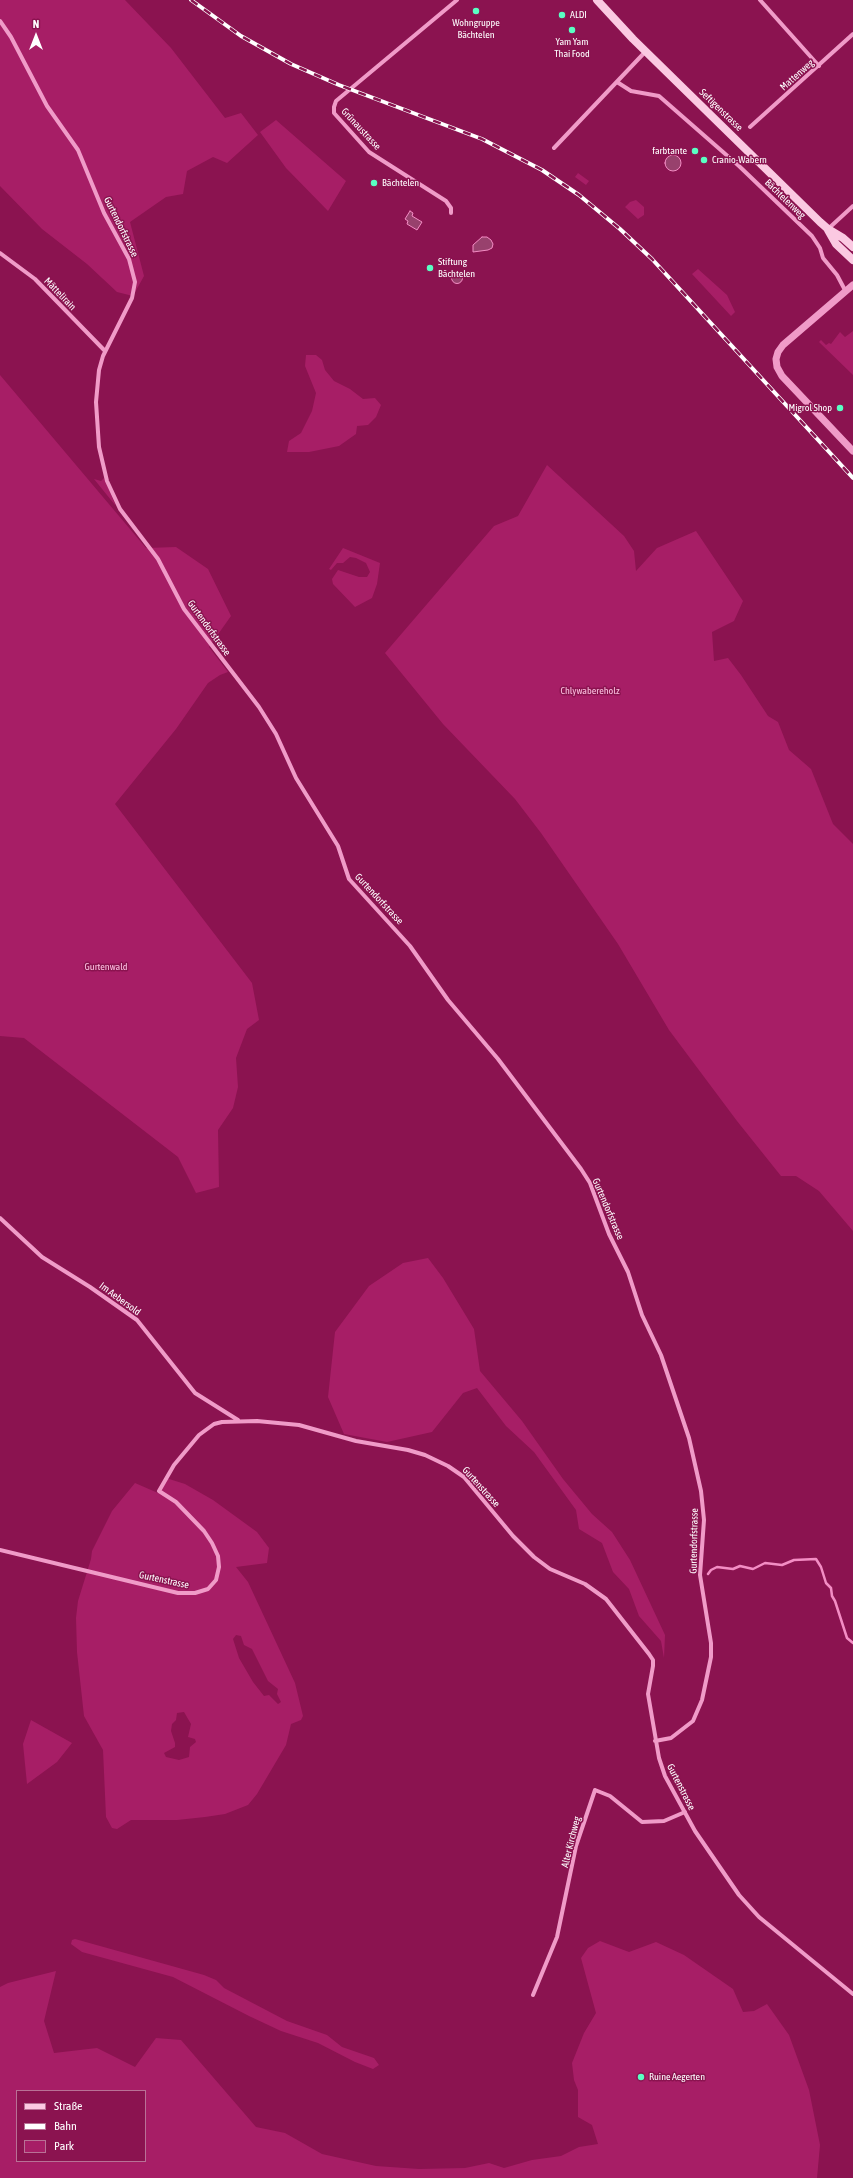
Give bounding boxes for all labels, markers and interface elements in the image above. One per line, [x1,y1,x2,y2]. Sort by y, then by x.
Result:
marker: Wohngruppe Bächtelen [471,6,481,16]
place label: ALDI [570,9,587,21]
marker: ALDI [557,10,567,20]
north arrow [16,16,56,56]
place label: Wohngruppe Bächtelen [452,17,500,40]
text: N [33,18,39,30]
marker: Yam Yam Thai Food [567,25,577,35]
place label: Yam Yam Thai Food [554,36,590,60]
street label: Mattenweg [778,57,816,93]
street label: Seftigenstrasse [697,86,745,134]
street label: Grünaustrasse [339,106,383,152]
place label: farbtante [652,145,687,157]
marker: farbtante [690,146,700,156]
place label: Cranio-Wabern [712,154,767,166]
marker: Cranio-Wabern [699,155,709,165]
place label: Bächtelen [382,177,419,189]
street label: Bächtelenweg [762,177,808,221]
marker: Bächtelen [369,178,379,188]
street label: Gurtendorfstrasse [101,195,141,259]
place label: Stiftung Bächtelen [438,256,475,280]
marker: Stiftung Bächtelen [425,263,435,273]
street label: Mättelirain [41,275,79,313]
place label: Migrol Shop [789,402,832,414]
marker: Migrol Shop [835,403,845,413]
street label: Gurtendorfstrasse [185,598,233,658]
park label: Chlywabereholz [560,685,620,697]
street label: Gurtendorfstrasse [352,871,406,927]
park label: Gurtenwald [85,961,127,973]
street label: Gurtendorfstrasse [590,1176,626,1242]
street label: Im Aebersold [97,1280,143,1318]
street label: Gurtenstrasse [460,1464,502,1510]
street label: Gurtendorfstrasse [687,1508,701,1574]
street label: Gurtenstrasse [138,1569,190,1591]
street label: Gurtenstrasse [664,1762,698,1812]
street label: Alter Kirchweg [559,1815,583,1869]
place label: Ruine Aegerten [649,2071,705,2083]
marker: Ruine Aegerten [636,2072,646,2082]
legend [16,2090,146,2162]
text: Straße [54,2099,82,2113]
text: Bahn [54,2119,77,2133]
text: Park [54,2139,74,2153]

